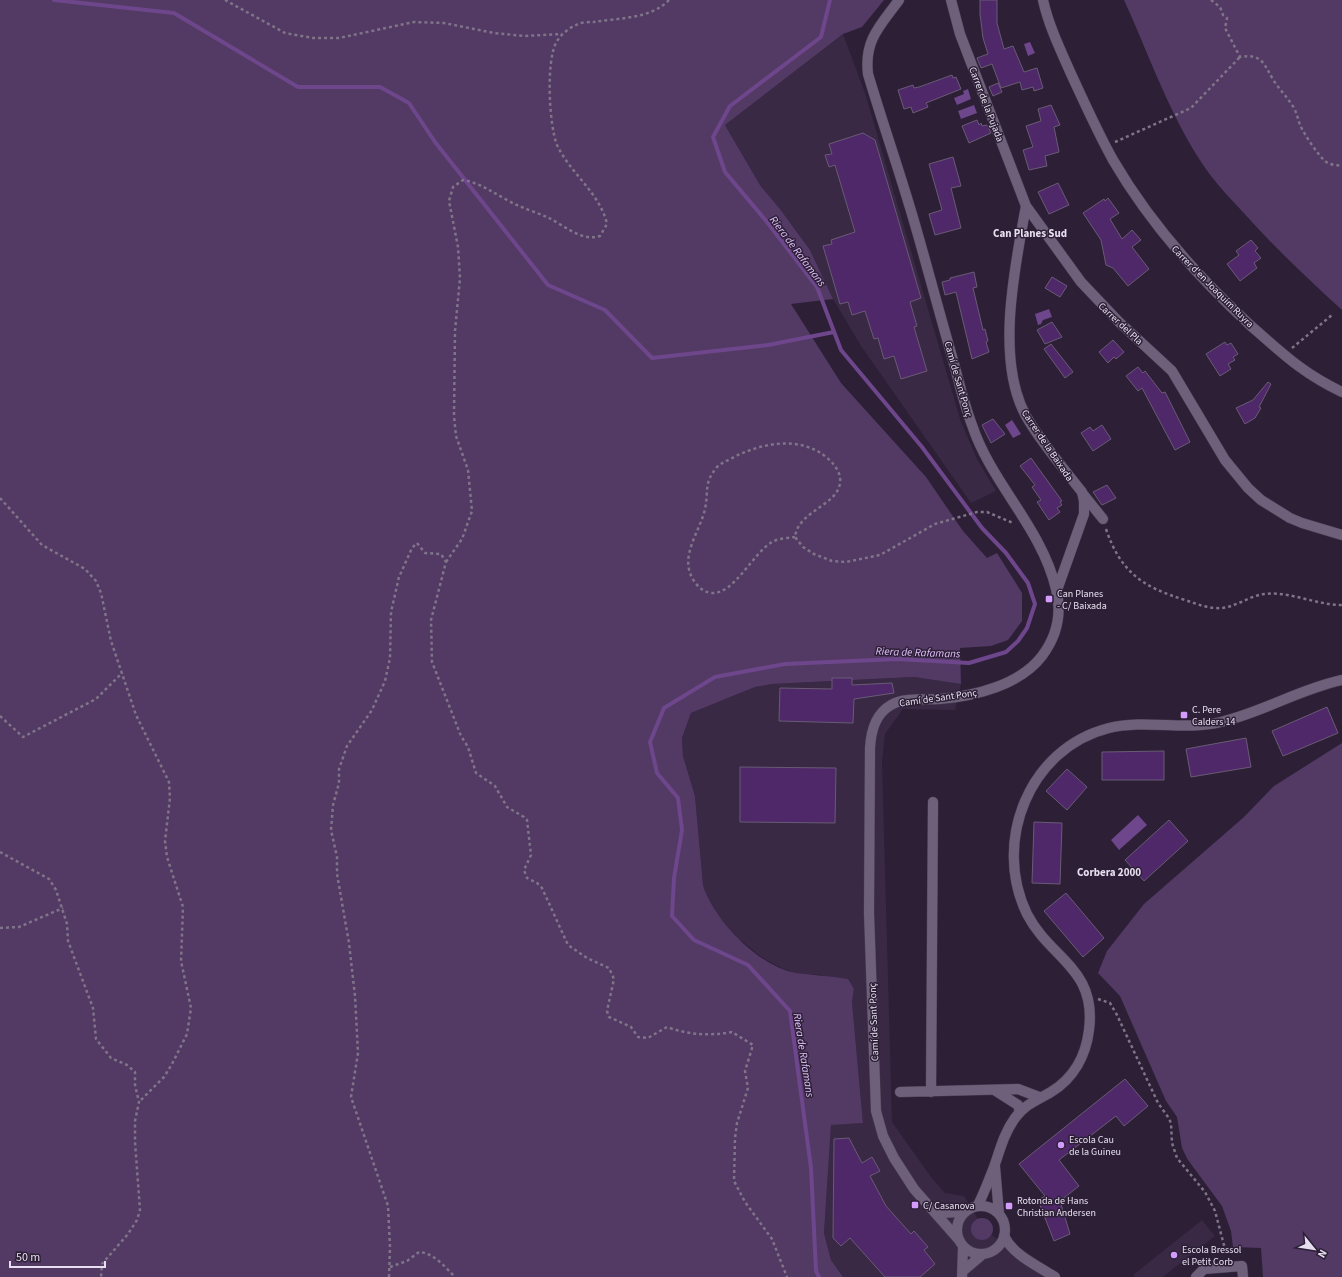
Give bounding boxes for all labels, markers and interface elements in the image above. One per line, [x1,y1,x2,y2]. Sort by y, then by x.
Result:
street label: Carrer de la Pujada [965,65,1007,144]
water label: Riera de Rafamans [766,213,829,290]
district label: Can Planes Sud [993,226,1067,241]
street label: Carrer d'en Joaquim Ruyra [1168,242,1257,331]
street label: Carrer del Pla [1095,299,1146,348]
street label: Camí de Sant Ponç [941,340,976,419]
street label: Carrer de la Baixada [1018,407,1076,484]
place label: Can Planes - C/ Baixada [1057,587,1107,613]
marker: Can Planes - C/ Baixada [1044,594,1054,604]
water label: Riera de Rafamans [875,644,961,661]
street label: Camí de Sant Ponç [898,686,978,710]
place label: C. Pere Calders 14 [1192,703,1235,729]
marker: C. Pere Calders 14 [1179,710,1189,720]
district label: Corbera 2000 [1077,865,1141,880]
street label: Camí de Sant Ponç [866,982,882,1061]
water label: Riera de Rafamans [789,1012,818,1099]
place label: Escola Cau de la Guineu [1069,1133,1121,1159]
marker: Escola Cau de la Guineu [1056,1140,1066,1150]
place label: Rotonda de Hans Christian Andersen [1017,1194,1096,1220]
place label: C/ Casanova [923,1199,975,1213]
marker: C/ Casanova [910,1200,920,1210]
marker: Rotonda de Hans Christian Andersen [1004,1201,1014,1211]
north arrow [1294,1229,1334,1269]
scale bar [10,1243,105,1269]
place label: Escola Bressol el Petit Corb [1182,1243,1242,1269]
text: N [1314,1247,1331,1261]
text: 50 m [16,1249,40,1266]
marker: Escola Bressol el Petit Corb [1169,1250,1179,1260]

